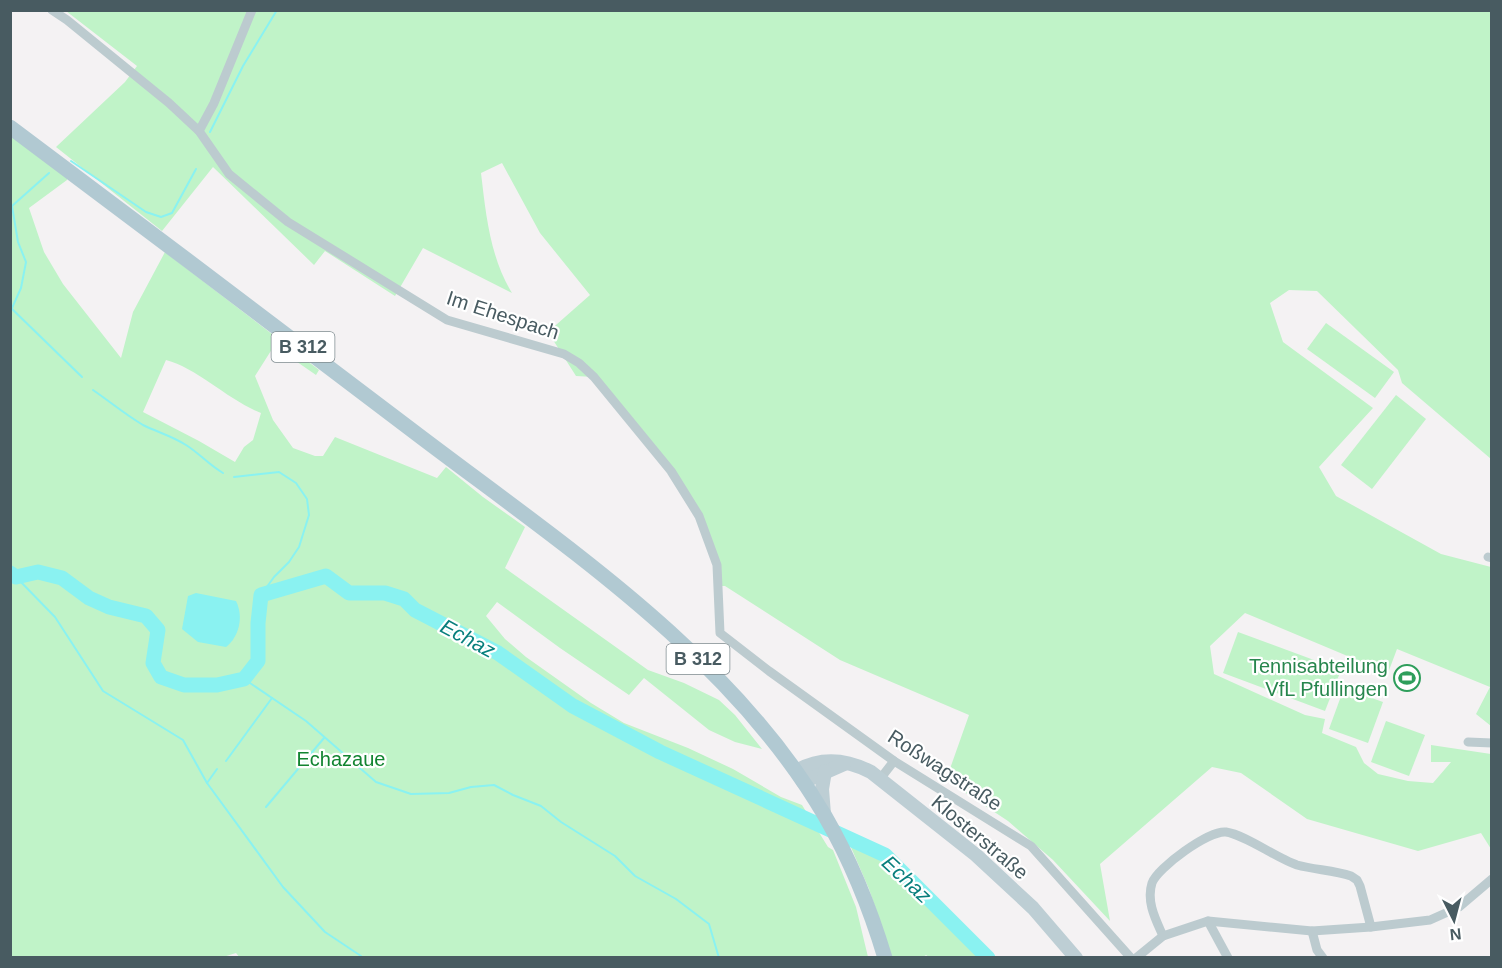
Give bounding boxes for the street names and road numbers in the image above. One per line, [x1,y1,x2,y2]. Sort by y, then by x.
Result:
street label: Im Ehespach [444,287,562,343]
road number: B 312 [272,332,334,362]
road number: B 312 [666,644,730,674]
street label: Roßwagstraße [884,725,1006,815]
street label: Klosterstraße [927,790,1033,884]

